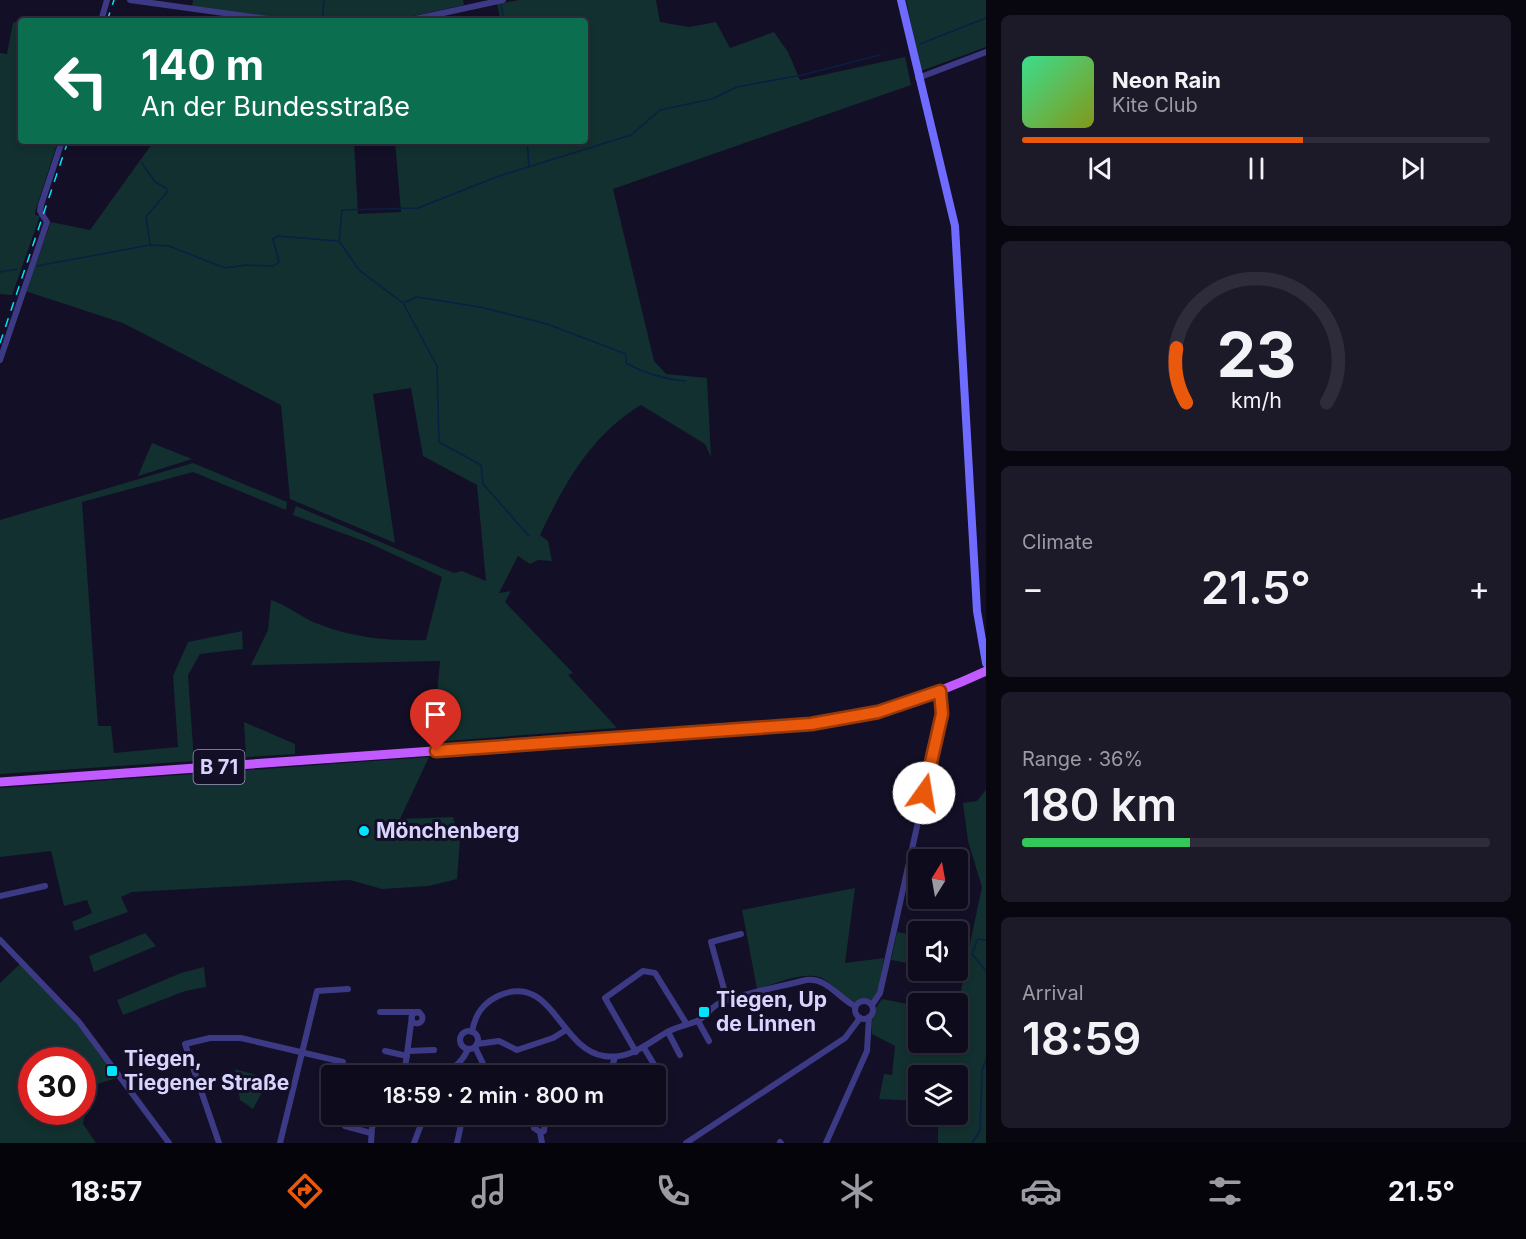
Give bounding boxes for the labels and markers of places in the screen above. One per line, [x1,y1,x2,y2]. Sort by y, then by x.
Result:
pin [410,689,461,751]
place label: Mönchenberg [376,818,520,843]
marker: Mönchenberg [357,824,371,838]
place label: Tiegen, Up de Linnen [716,987,827,1036]
marker: Tiegen, Up de Linnen [697,1005,711,1019]
place label: Tiegen, Tiegener Straße [124,1046,289,1095]
marker: Tiegen, Tiegener Straße [105,1064,119,1078]

